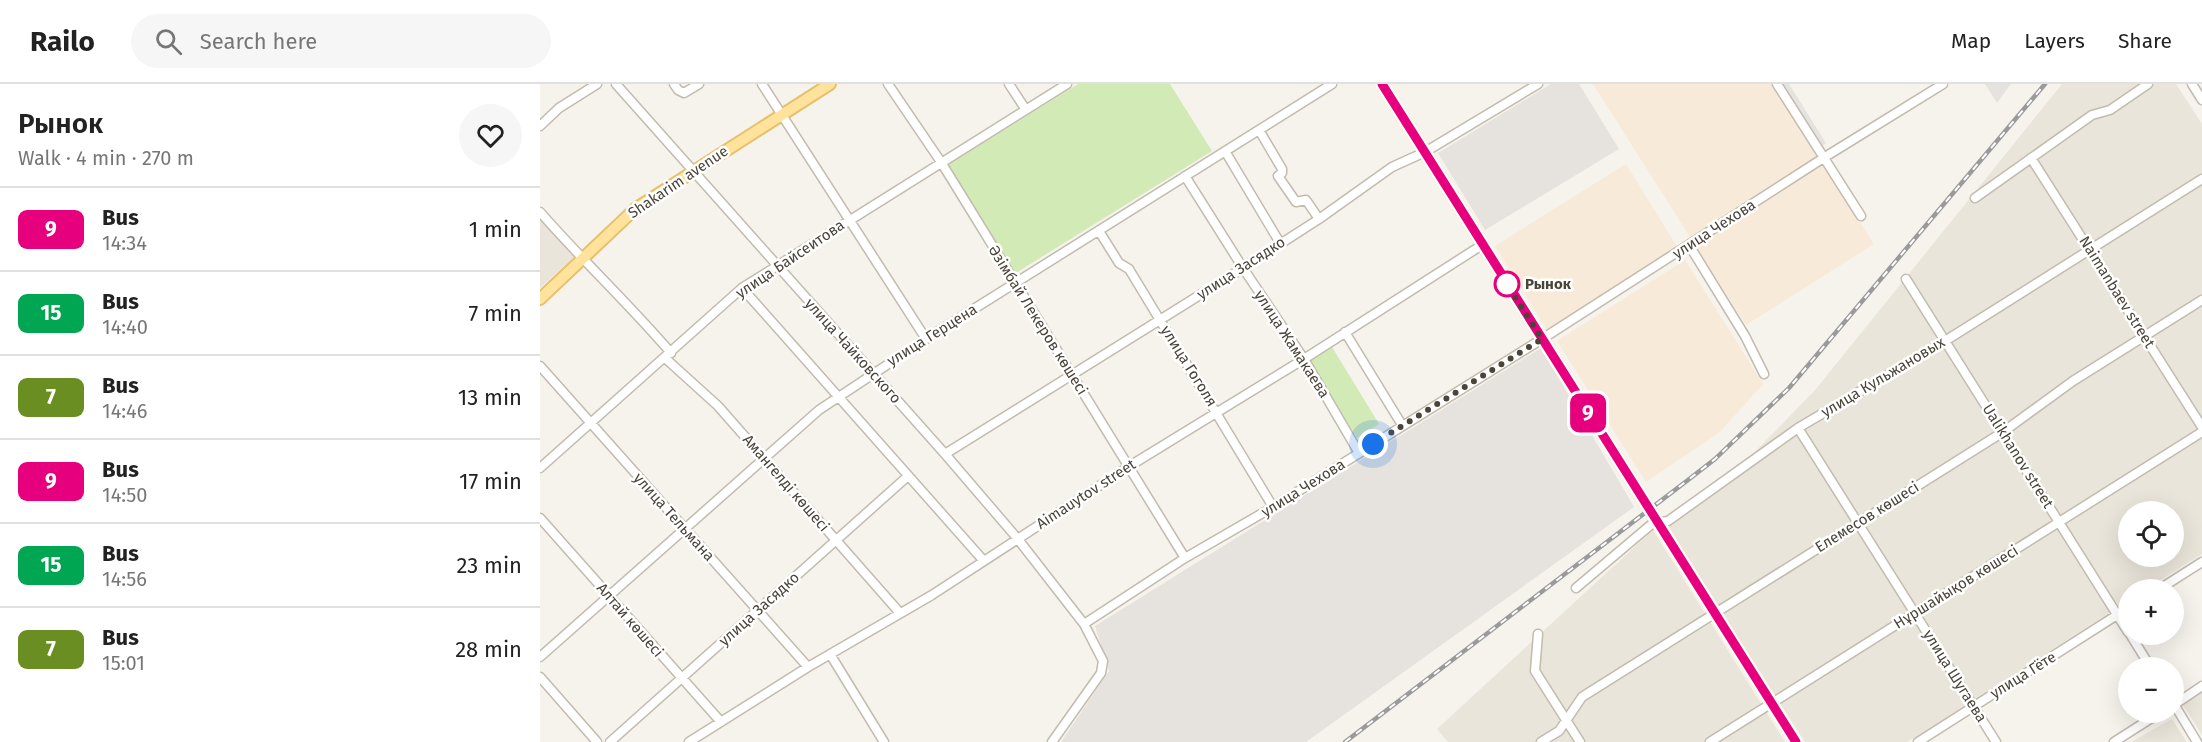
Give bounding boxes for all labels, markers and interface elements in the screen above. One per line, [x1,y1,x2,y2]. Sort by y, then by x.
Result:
search box [131,14,551,68]
text: Railo [30,25,95,58]
icon: search [152,25,185,58]
text: Search here [200,28,317,55]
text: Map [1951,28,1991,54]
text: Layers [2024,28,2085,54]
text: Share [2118,28,2172,54]
button: heart [459,104,522,167]
text: Рынок [18,107,103,140]
street label: Shakarim avenue [625,142,731,222]
text: Walk · 4 min · 270 m [18,146,194,170]
street label: улица Чехова [1669,195,1759,263]
text: Bus [102,204,139,231]
text: 9 [45,216,57,242]
text: 1 min [469,216,522,243]
street label: улица Байсеитова [732,216,848,302]
text: 14:34 [102,231,147,255]
street label: улица Засядко [1193,233,1289,303]
street label: Naimanbaev street [2075,233,2159,352]
street label: Әзімбай Лекеров көшесі [985,242,1091,398]
marker: Рынок [1494,271,1520,297]
place label: Рынок [1525,275,1572,293]
street label: улица Жамакаева [1250,287,1334,401]
text: Bus [102,288,139,315]
street label: улица Чайковского [801,295,905,407]
text: 15 [41,300,62,326]
text: 7 min [468,300,522,327]
street label: улица Герцена [884,300,980,370]
text: 14:40 [102,315,148,339]
street label: улица Гоголя [1157,322,1221,410]
street label: улица Кульжановых [1818,333,1949,421]
text: Bus [102,372,139,399]
text: 7 [46,384,56,410]
text: 13 min [458,384,522,411]
line badge: 9 [1568,394,1608,432]
text: 14:46 [102,399,147,423]
text: 9 [1582,400,1594,426]
street label: Ualikhanov street [1979,401,2058,512]
your location [1358,429,1388,459]
street label: Амангелді көшесі [739,431,833,535]
street label: Aimauytov street [1033,455,1139,533]
street label: улица Чехова [1258,455,1348,521]
text: Bus [102,456,139,483]
text: 9 [45,468,57,494]
text: 17 min [459,468,522,495]
street label: улица Тельмана [630,469,718,565]
street label: Елемесов көшесі [1812,478,1922,556]
text: 14:50 [102,483,147,507]
map controls [2118,501,2184,723]
button: locate [2118,501,2184,567]
text: Bus [102,540,139,567]
street label: Нұршайықов көшесі [1890,541,2022,633]
text: 15 [41,552,62,578]
text: 23 min [456,552,522,579]
text: 14:56 [102,567,147,591]
street label: улица Засядко [715,568,803,650]
street label: Алтай көшесі [593,579,667,661]
button: + [2118,579,2184,645]
text: Bus [102,624,139,651]
street label: улица Шугаева [1919,626,1991,726]
text: 7 [46,636,56,662]
text: 28 min [455,636,522,663]
street label: улица Гёте [1987,648,2059,702]
text: 15:01 [102,651,145,675]
button: − [2118,657,2184,723]

